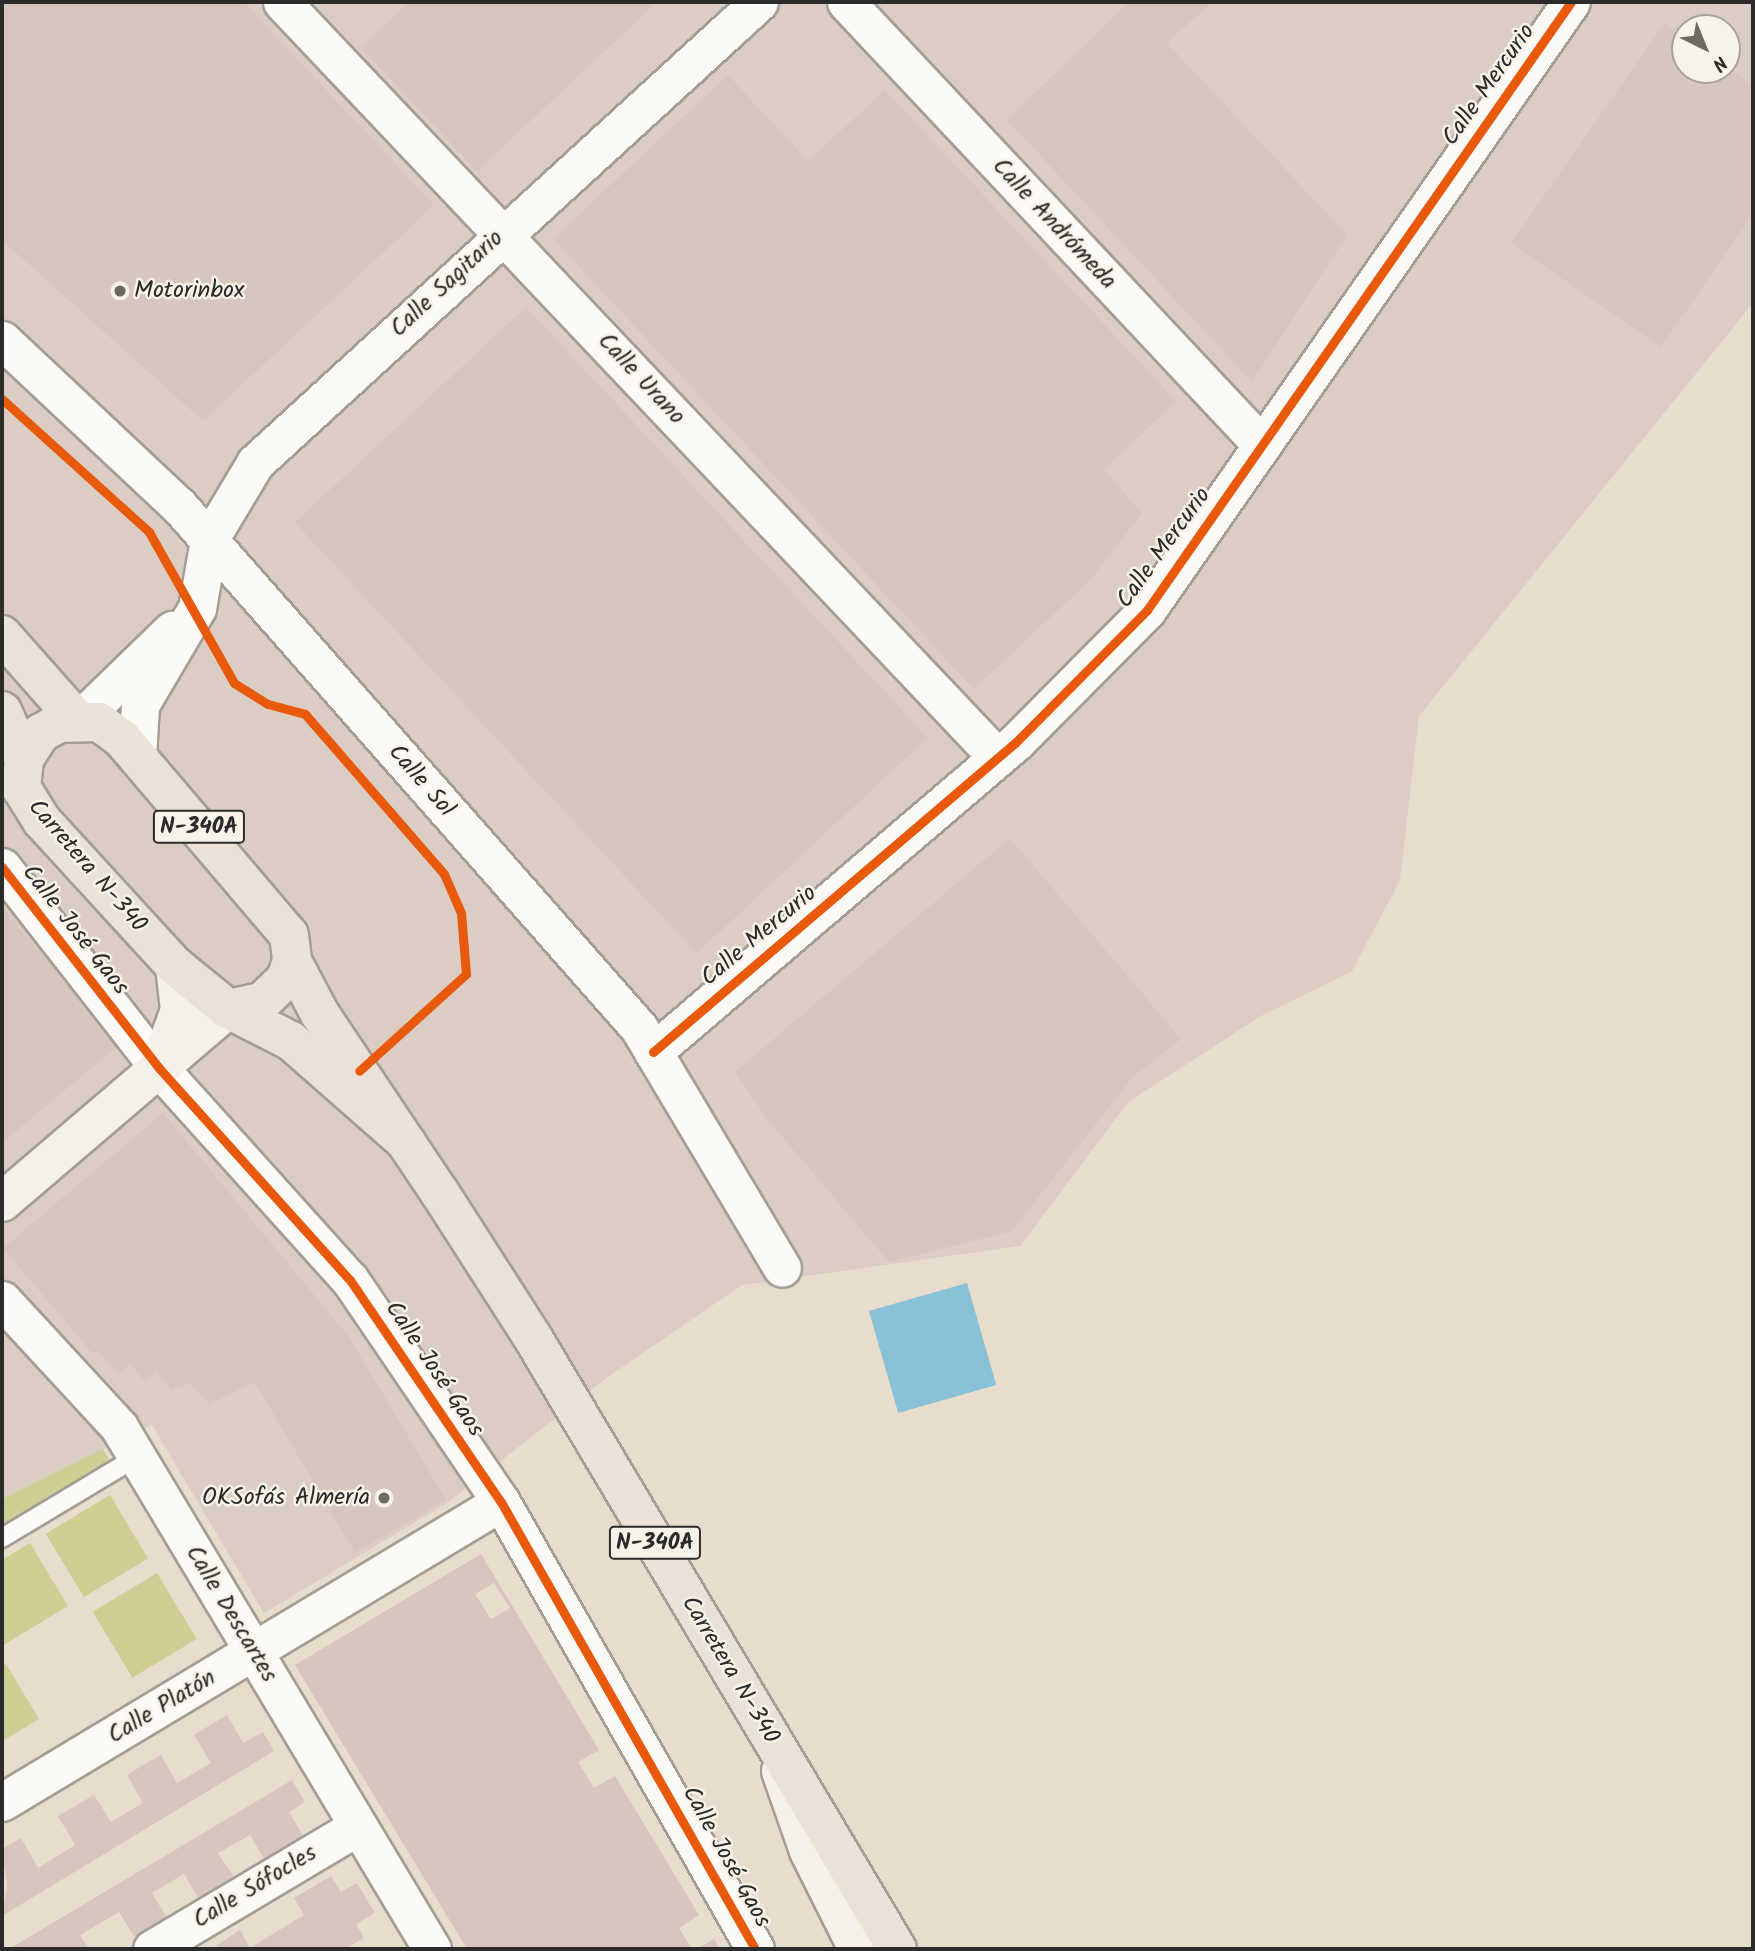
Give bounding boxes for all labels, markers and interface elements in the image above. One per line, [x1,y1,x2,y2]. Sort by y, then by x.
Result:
north arrow [1671,14,1741,84]
street label: Calle Mercurio [1436,18,1542,152]
text: N [1704,48,1734,78]
street label: Calle Andrómeda [986,152,1122,296]
street label: Calle Sagitario [385,224,509,344]
place label: Motorinbox [134,277,244,305]
marker: Motorinbox [112,283,128,299]
street label: Calle Urano [591,327,691,431]
street label: Calle Mercurio [1111,482,1217,614]
street label: Calle Sol [381,739,461,823]
street label: Carretera N-340 [21,793,153,939]
road number: N-340A [152,807,246,846]
street label: Calle José Gaos [15,859,135,1001]
street label: Calle Mercurio [695,879,823,993]
street label: Calle José Gaos [378,1296,490,1442]
place label: OKSofás Almería [202,1484,370,1512]
marker: OKSofás Almería [376,1490,392,1506]
road number: N-340A [608,1524,702,1562]
street label: Calle Descartes [179,1540,283,1688]
street label: Carretera N-340 [675,1591,785,1749]
street label: Calle Platón [103,1664,221,1750]
street label: Calle José Gaos [675,1781,777,1933]
street label: Calle Sófocles [188,1839,322,1935]

